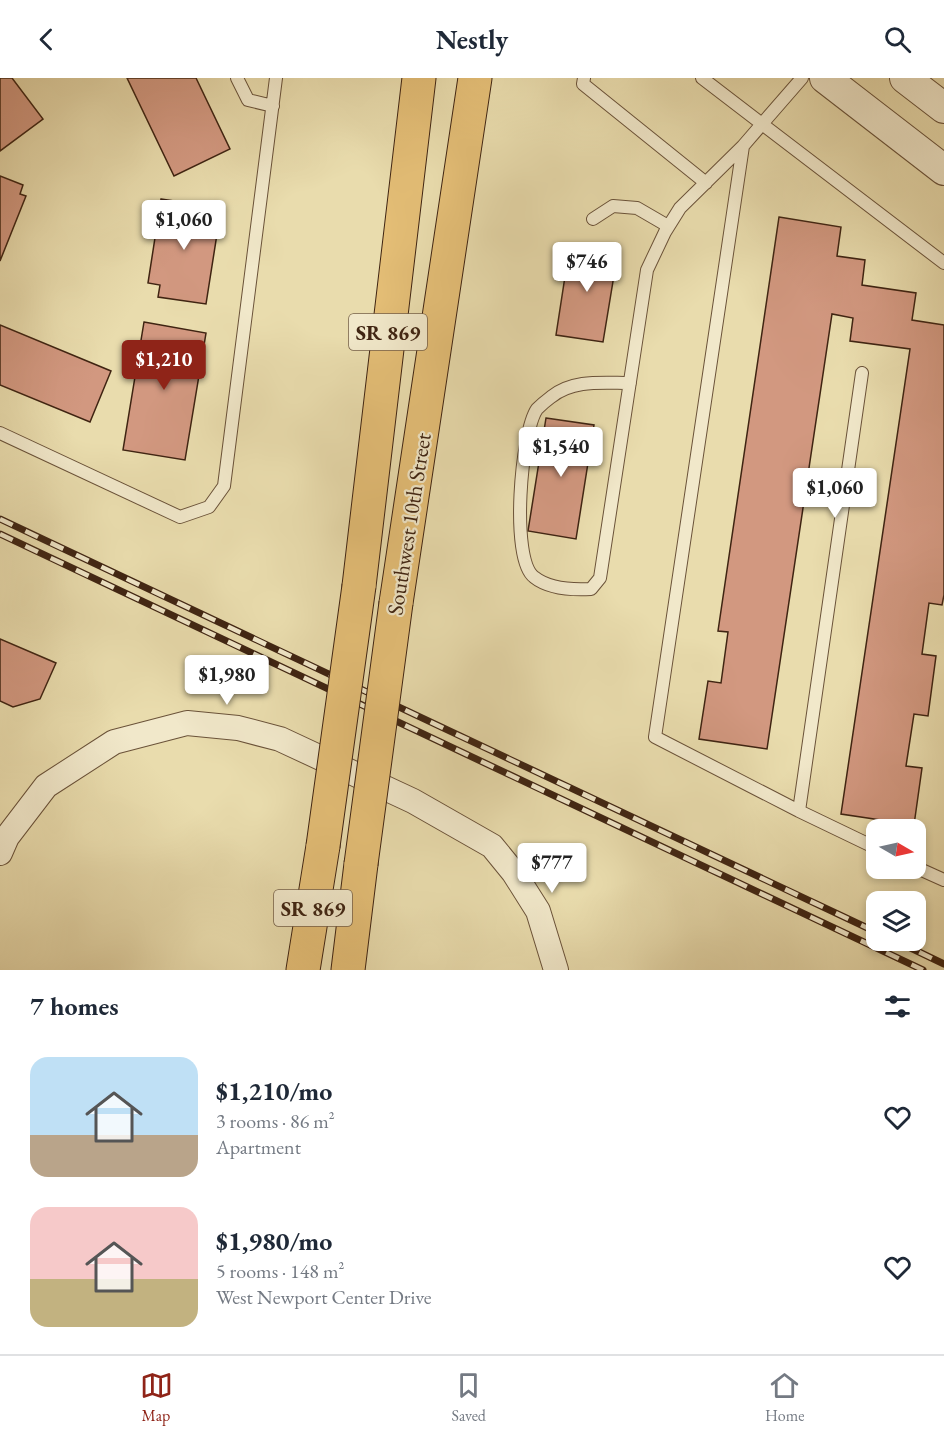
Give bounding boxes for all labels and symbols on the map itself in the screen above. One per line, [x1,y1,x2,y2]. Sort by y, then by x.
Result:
pin: $1,060 [135,200,233,251]
pin: $746 [551,242,623,293]
road number: SR 869 [349,314,427,350]
pin: $1,210 [115,340,213,391]
pin: $1,540 [512,427,610,478]
street label: Southwest 10th Street [380,431,438,617]
pin: $1,060 [786,468,884,519]
pin: $1,980 [178,655,276,706]
north arrow [866,819,926,879]
pin: $777 [516,843,588,894]
road number: SR 869 [274,890,352,926]

